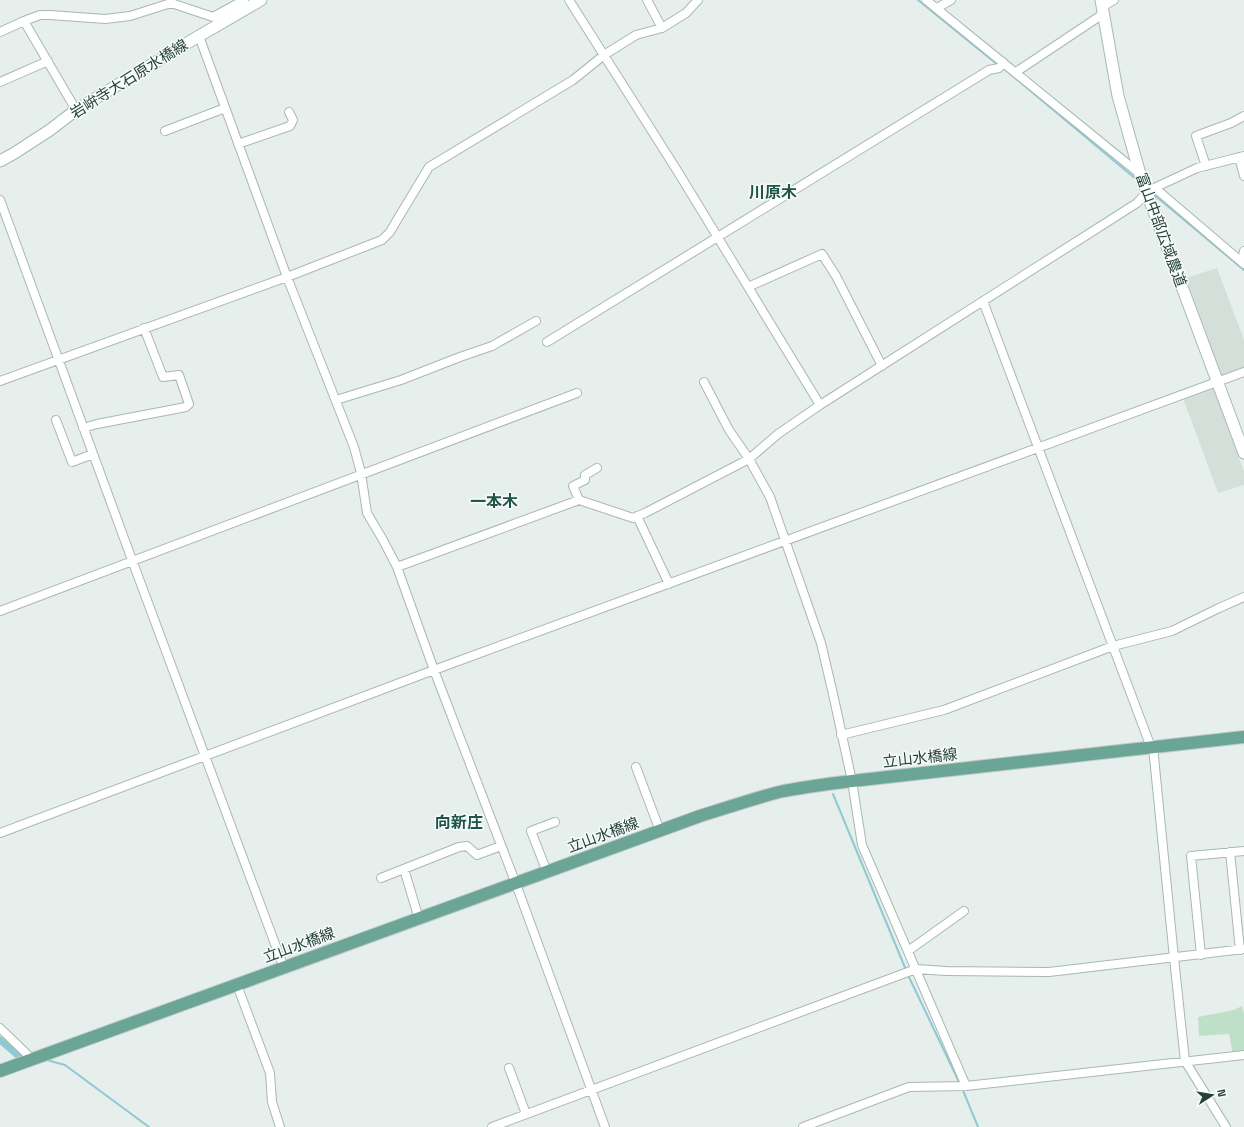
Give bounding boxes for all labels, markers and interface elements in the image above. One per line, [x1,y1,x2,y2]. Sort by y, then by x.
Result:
street label: 岩峅寺大石原水橋線 [66,35,191,122]
street label: 富山中部広域農道 [1132,170,1191,289]
district label: 川原木 [749,182,797,203]
district label: 一本木 [470,491,518,512]
street label: 立山水橋線 [882,744,958,771]
district label: 向新庄 [435,812,483,833]
street label: 立山水橋線 [564,813,641,856]
street label: 立山水橋線 [260,923,337,966]
north arrow [1192,1075,1232,1115]
text: N [1214,1088,1229,1098]

